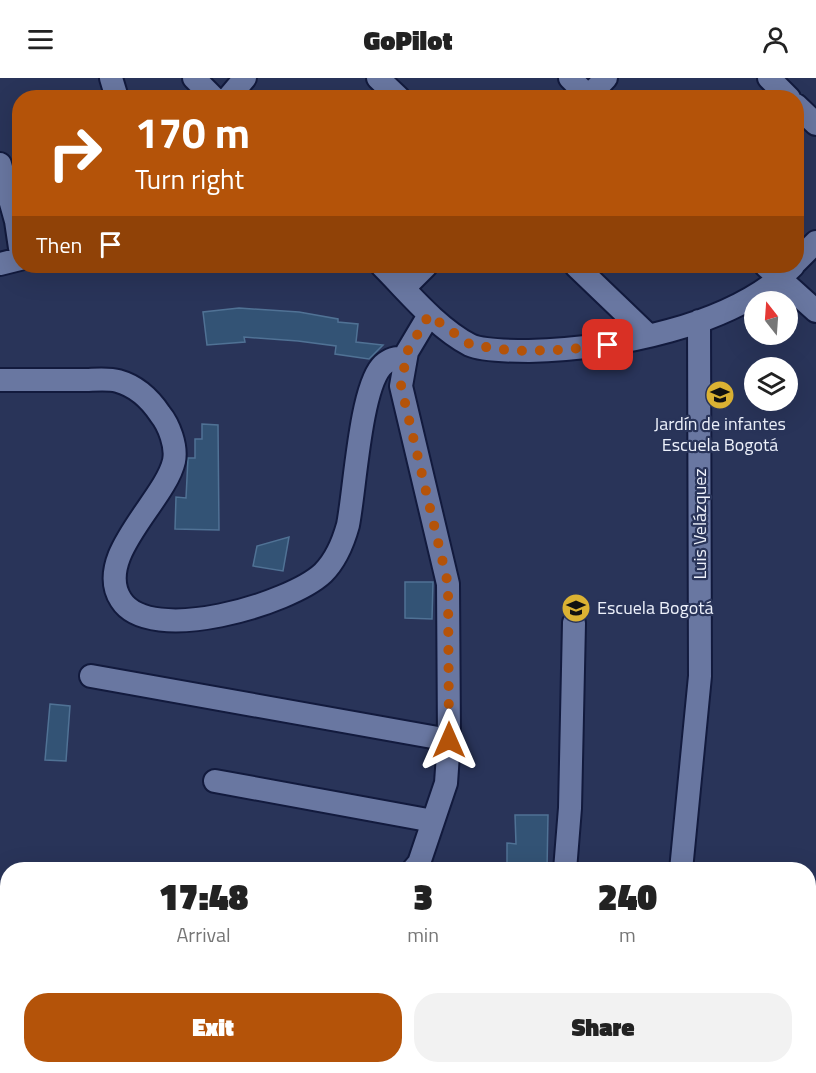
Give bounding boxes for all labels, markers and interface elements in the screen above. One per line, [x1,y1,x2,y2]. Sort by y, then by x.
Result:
text: GoPilot [364,19,452,60]
icon: menu [24,23,57,56]
icon: person [759,23,792,56]
text: 170 m [135,100,250,164]
icon: right [36,114,114,192]
text: Turn right [135,158,244,199]
text: Then [36,228,82,262]
icon: arrive [94,228,127,261]
north arrow [744,291,798,345]
map controls [744,291,798,411]
pin [582,319,633,370]
icon: arrive [591,328,624,361]
button: layers [744,357,798,411]
school or university icon: Jardín de infantes Escuela Bogotá [704,379,736,411]
place label: Jardín de infantes Escuela Bogotá [654,410,786,458]
street label: Luis Velázquez [686,469,713,579]
school or university icon: Escuela Bogotá [560,592,592,624]
place label: Escuela Bogotá [597,594,714,621]
position arrow [417,708,481,772]
text: 17:48 [159,869,248,924]
text: 3 [413,869,433,924]
text: 240 [598,869,657,924]
text: Arrival [176,919,231,950]
text: min [407,919,439,950]
text: m [619,919,636,950]
button: Exit [24,993,402,1062]
button: Share [414,993,792,1062]

